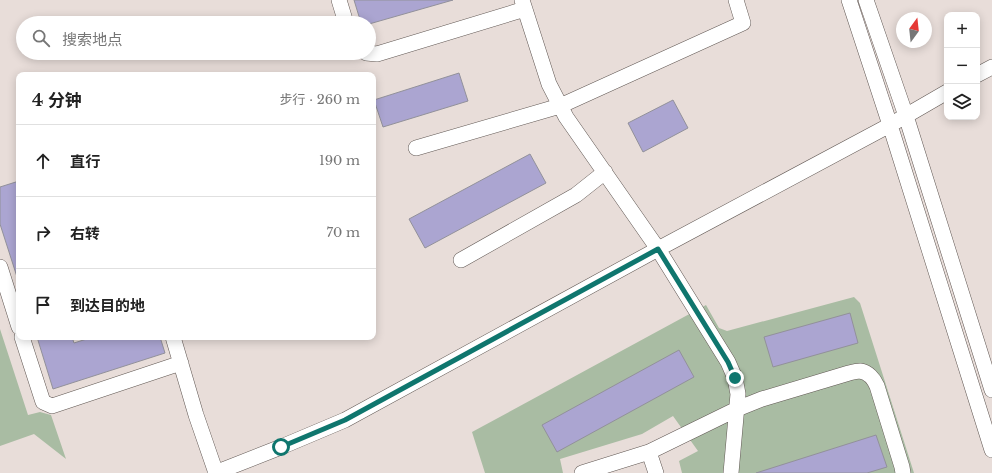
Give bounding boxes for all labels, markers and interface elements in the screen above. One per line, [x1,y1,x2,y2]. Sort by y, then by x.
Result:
north arrow [896,12,932,48]
map controls [944,12,980,120]
button: + [944,12,980,48]
search box [16,16,376,60]
icon: search [30,27,52,49]
text: 搜索地点 [62,30,122,49]
button: − [944,48,980,84]
button: layers [944,84,980,120]
text: 4 分钟 [32,90,82,111]
text: 步行 · 260 m [280,91,360,108]
icon: ahead [32,150,54,172]
text: 直行 [70,152,100,171]
text: 190 m [319,152,360,169]
icon: right [32,222,54,244]
text: 右转 [70,224,100,243]
text: 70 m [327,224,360,241]
icon: arrive [32,294,54,316]
text: 到达目的地 [70,296,145,315]
route end [726,369,744,387]
route start [272,438,290,456]

